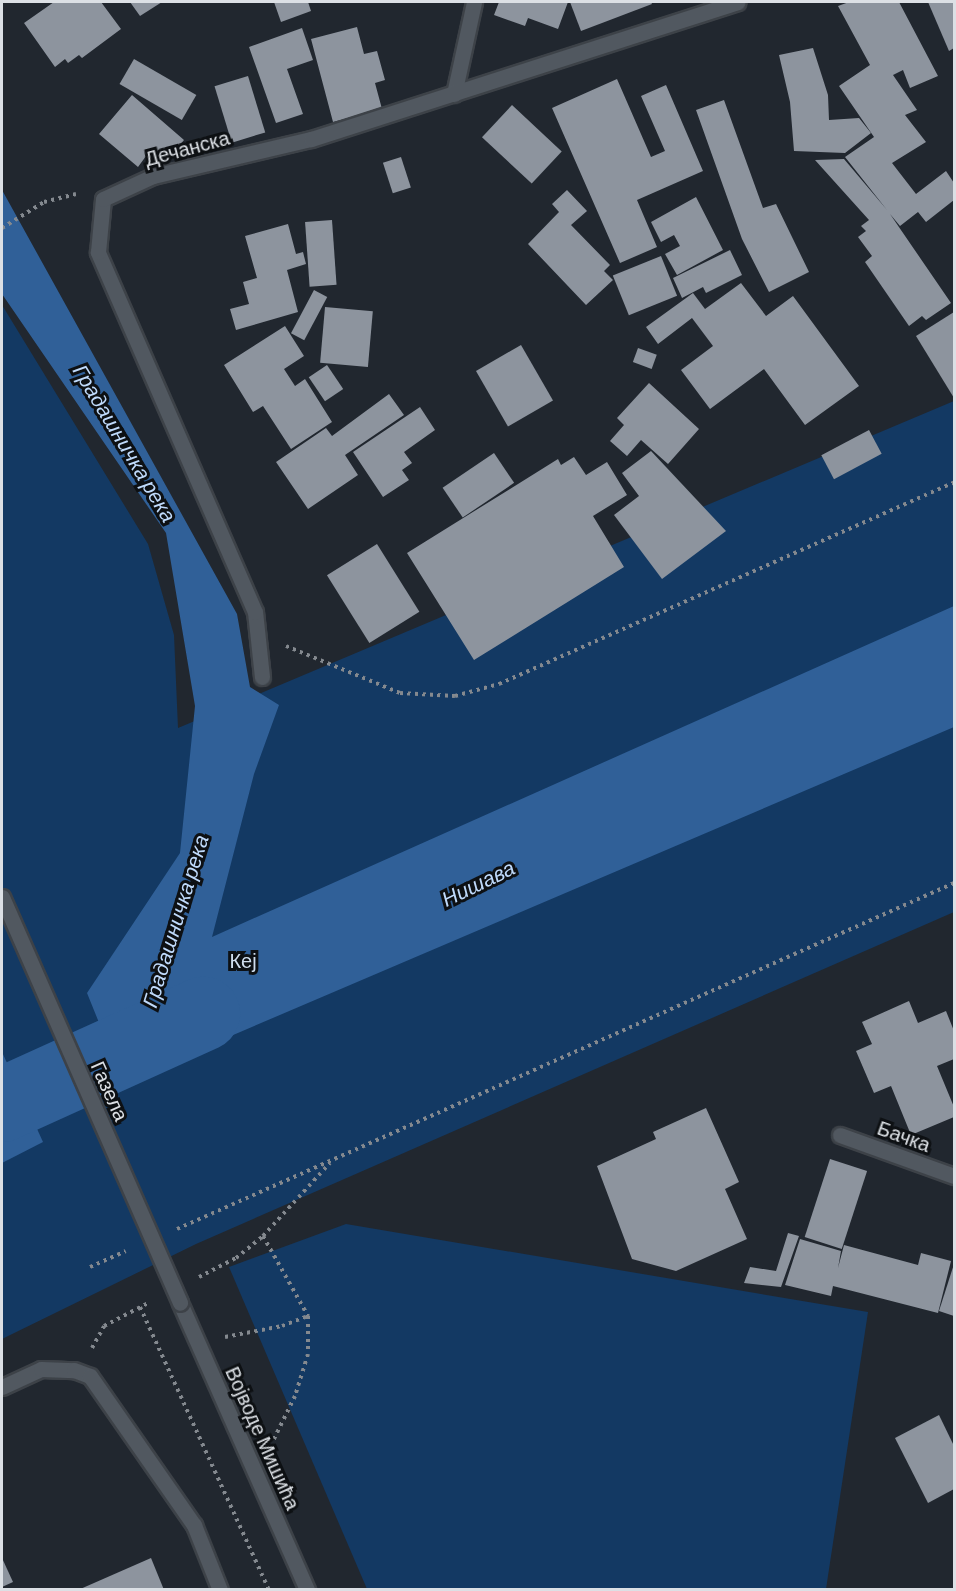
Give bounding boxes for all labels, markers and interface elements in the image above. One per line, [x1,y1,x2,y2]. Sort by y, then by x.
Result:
street label: Дечанска [142,125,232,171]
water label: Градашничка река [68,360,182,526]
water label: Градашничка река [137,832,213,1010]
water label: Нишава [437,855,519,911]
park label: Кеј [229,948,257,972]
street label: Газела [86,1057,134,1125]
street label: Бачка [874,1115,934,1157]
street label: Војводе Мишића [221,1363,305,1513]

